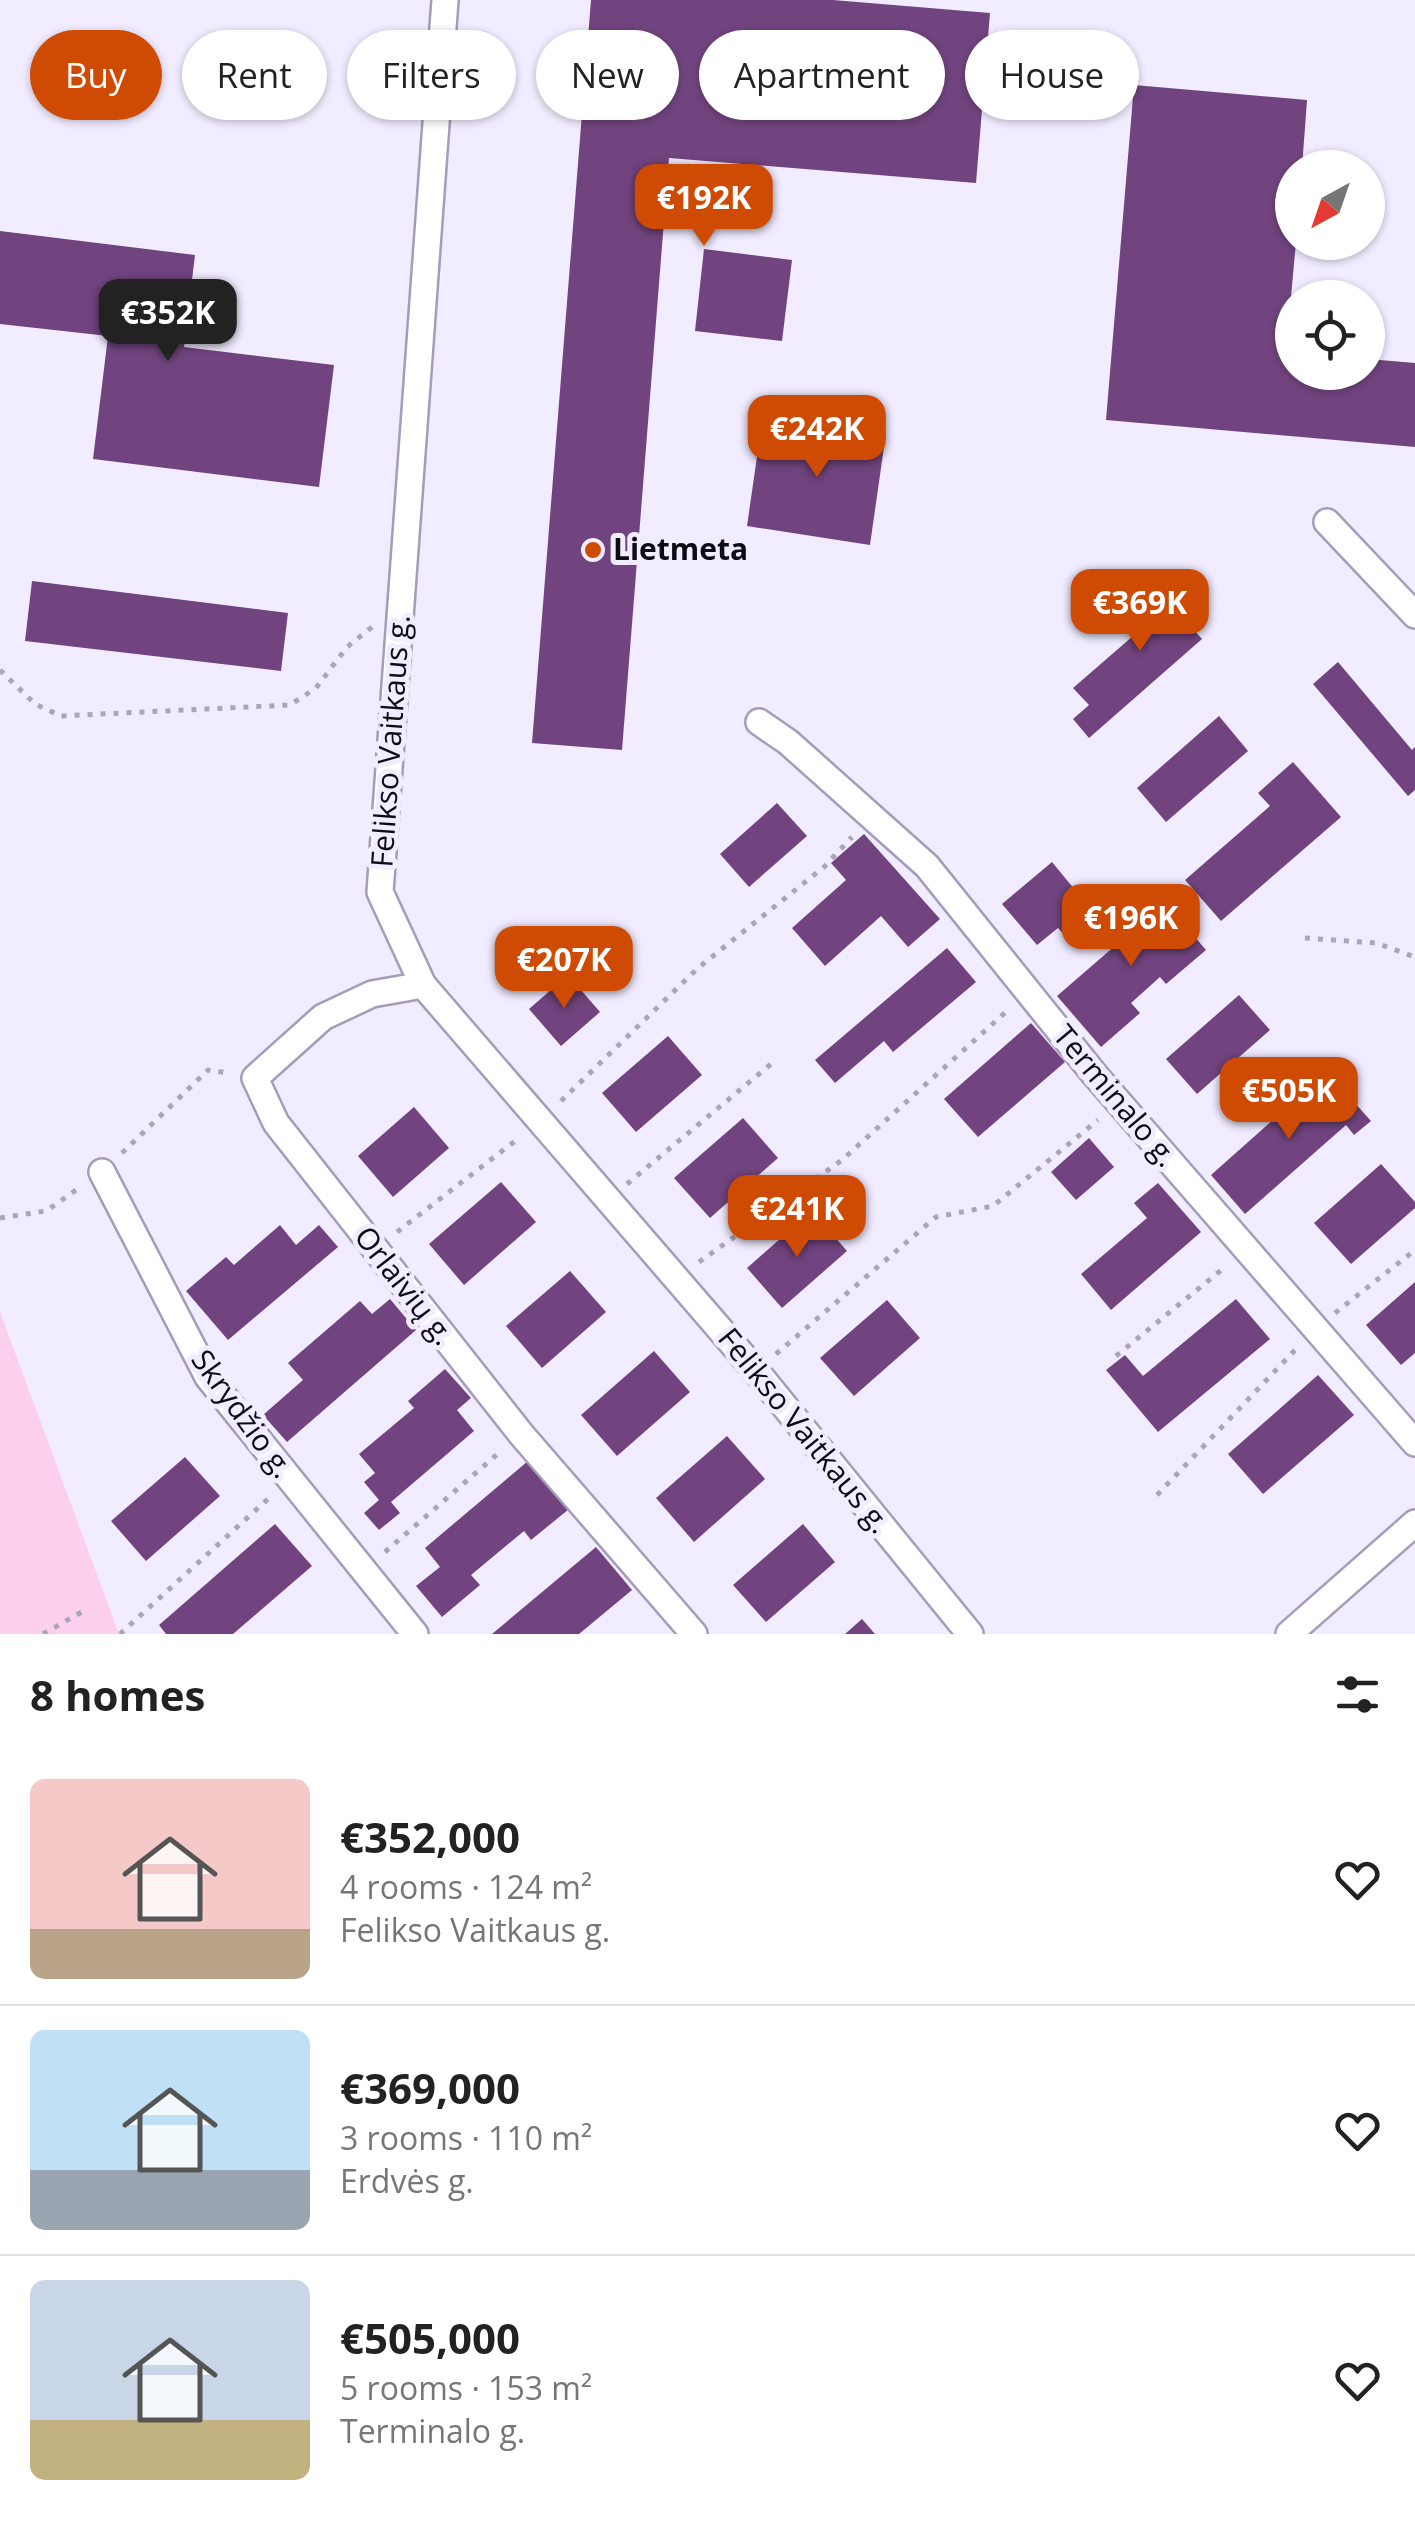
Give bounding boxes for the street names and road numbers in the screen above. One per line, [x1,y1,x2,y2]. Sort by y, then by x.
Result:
street label: Felikso Vaitkaus g. [360,613,419,869]
street label: Terminalo g. [1045,1015,1188,1175]
street label: Orlaivių g. [346,1217,465,1353]
street label: Felikso Vaitkaus g. [710,1319,901,1541]
street label: Skrydžio g. [183,1341,304,1486]

